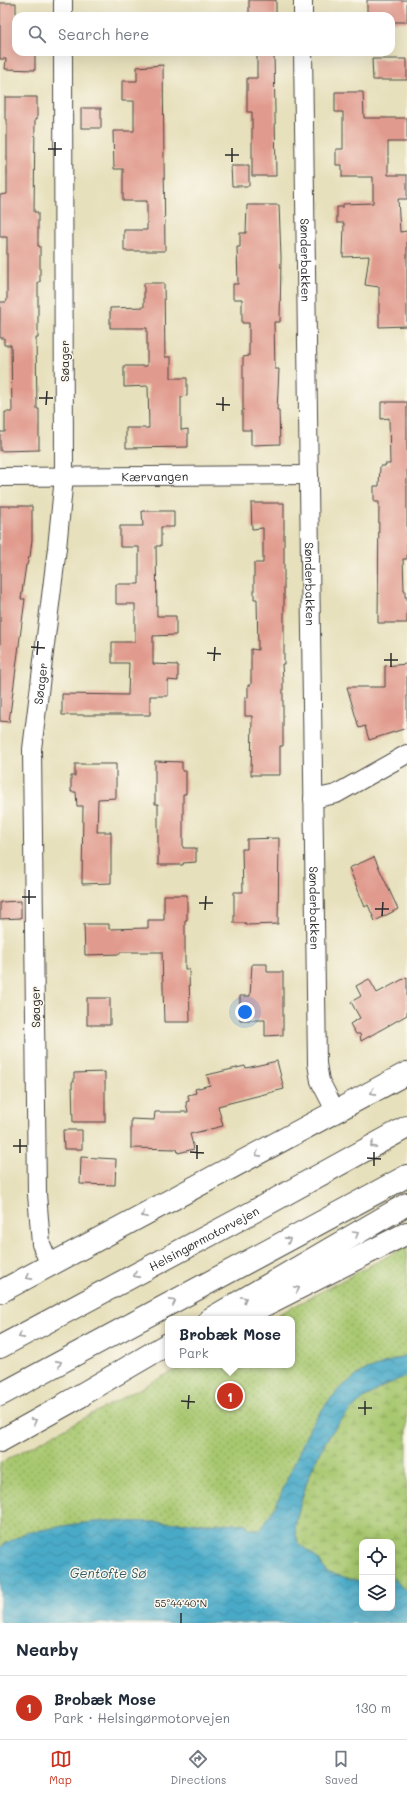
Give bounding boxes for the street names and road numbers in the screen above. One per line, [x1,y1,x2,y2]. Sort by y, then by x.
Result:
street label: Sønderbakken [297,218,314,302]
street label: Søager [56,340,72,382]
street label: Kærvangen [122,468,188,484]
street label: Sønderbakken [302,542,319,626]
street label: Søager [30,662,51,705]
street label: Sønderbakken [306,866,323,950]
street label: Søager [27,986,43,1028]
street label: Helsingørmotorvejen [146,1202,262,1274]

